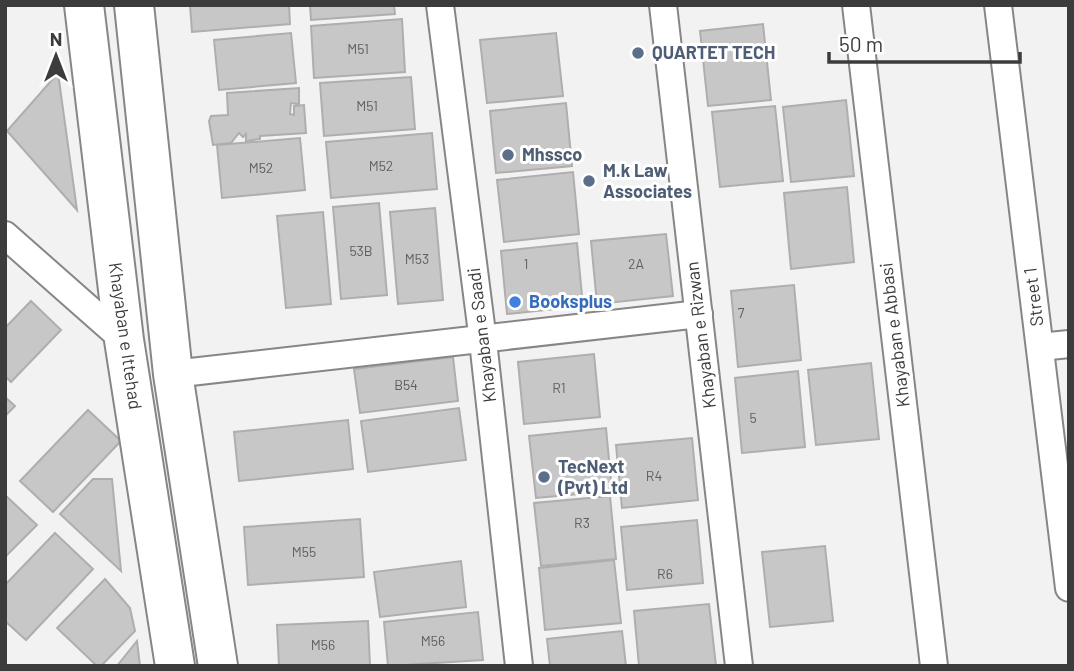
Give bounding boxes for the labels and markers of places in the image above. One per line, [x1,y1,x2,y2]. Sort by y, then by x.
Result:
place label: QUARTET TECH [652,41,775,63]
marker: QUARTET TECH [630,45,646,61]
place label: Mhssco [522,143,582,165]
marker: Mhssco [500,147,516,163]
place label: M.k Law Associates [603,159,692,202]
marker: M.k Law Associates [581,173,597,189]
place label: Booksplus [529,290,612,312]
marker: Booksplus [507,294,523,310]
place label: TecNext (Pvt) Ltd [557,455,628,498]
marker: TecNext (Pvt) Ltd [536,469,552,485]

